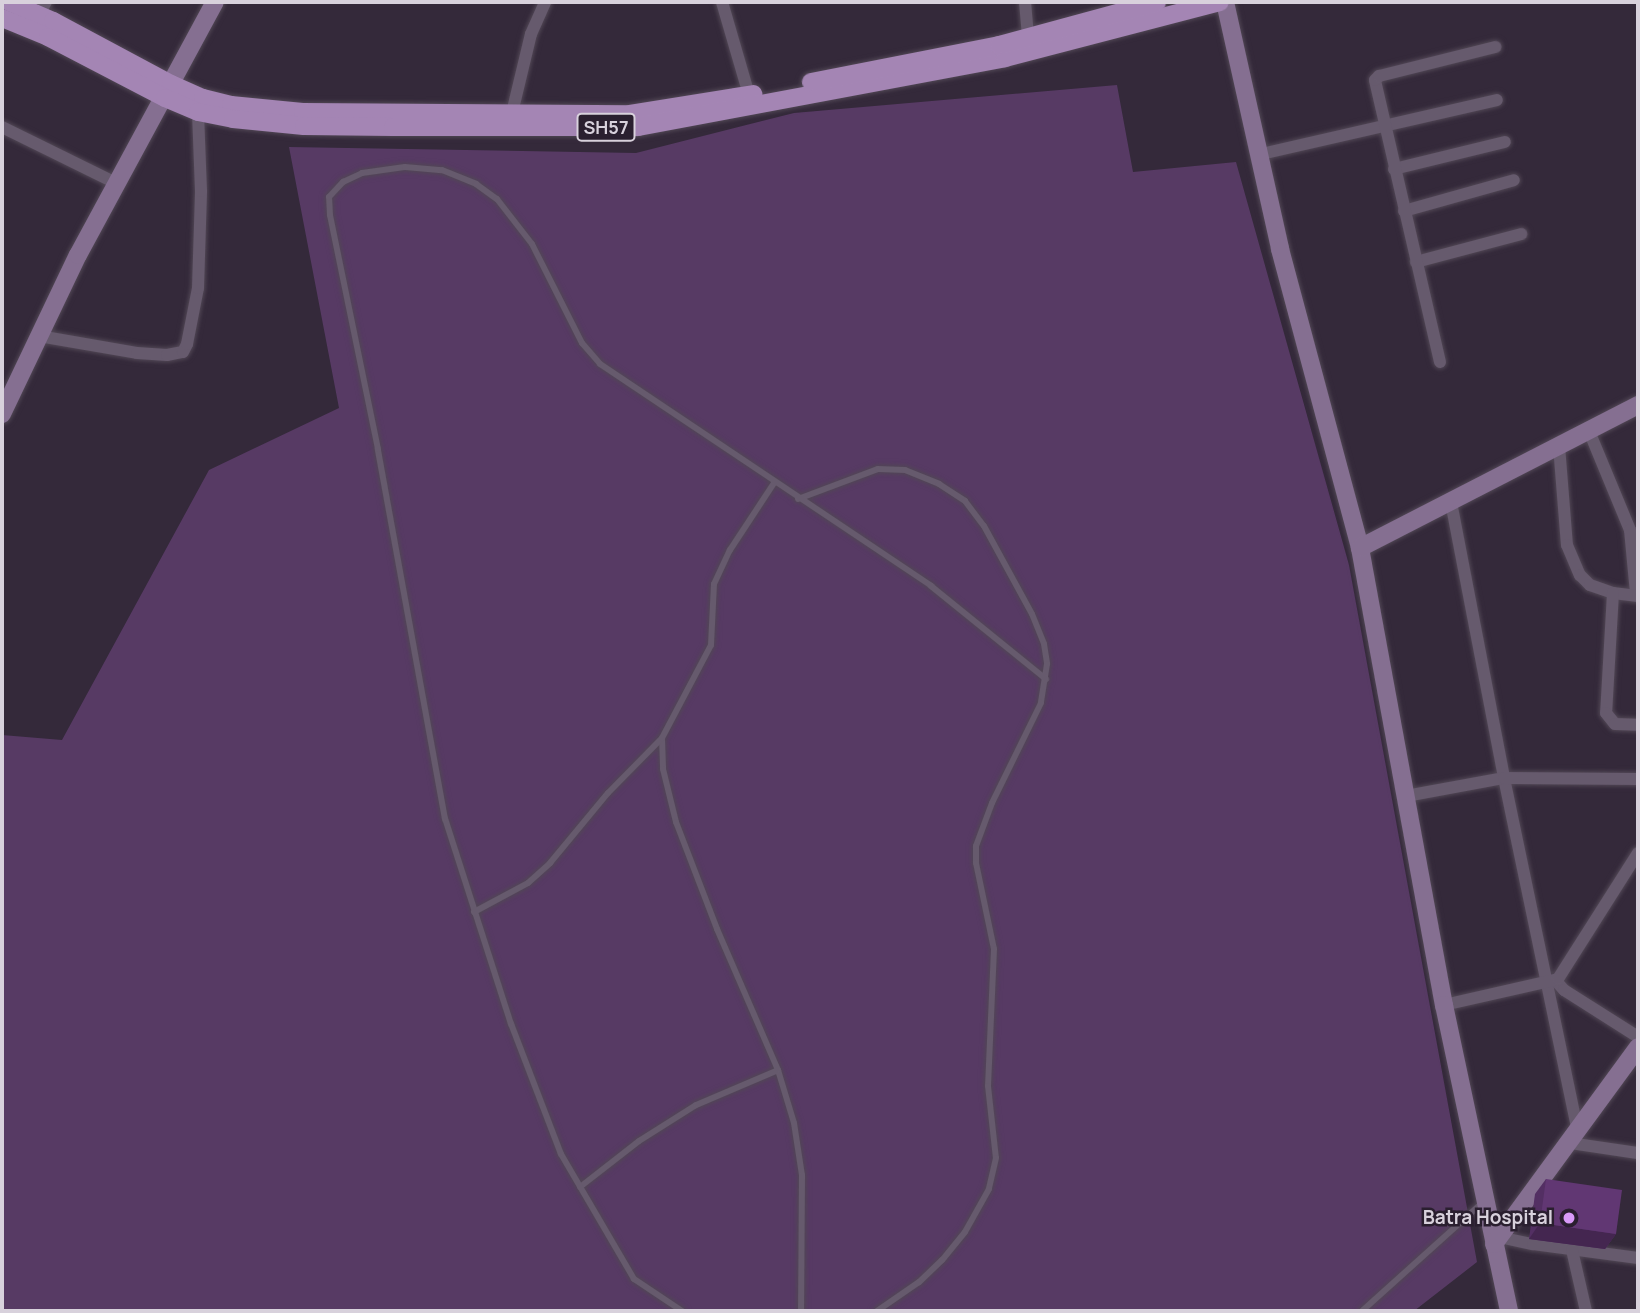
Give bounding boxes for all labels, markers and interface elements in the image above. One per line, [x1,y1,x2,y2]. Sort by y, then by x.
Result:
road number: SH57 [576,112,636,142]
place label: Batra Hospital [1423,1207,1553,1229]
marker: Batra Hospital [1559,1208,1579,1228]

